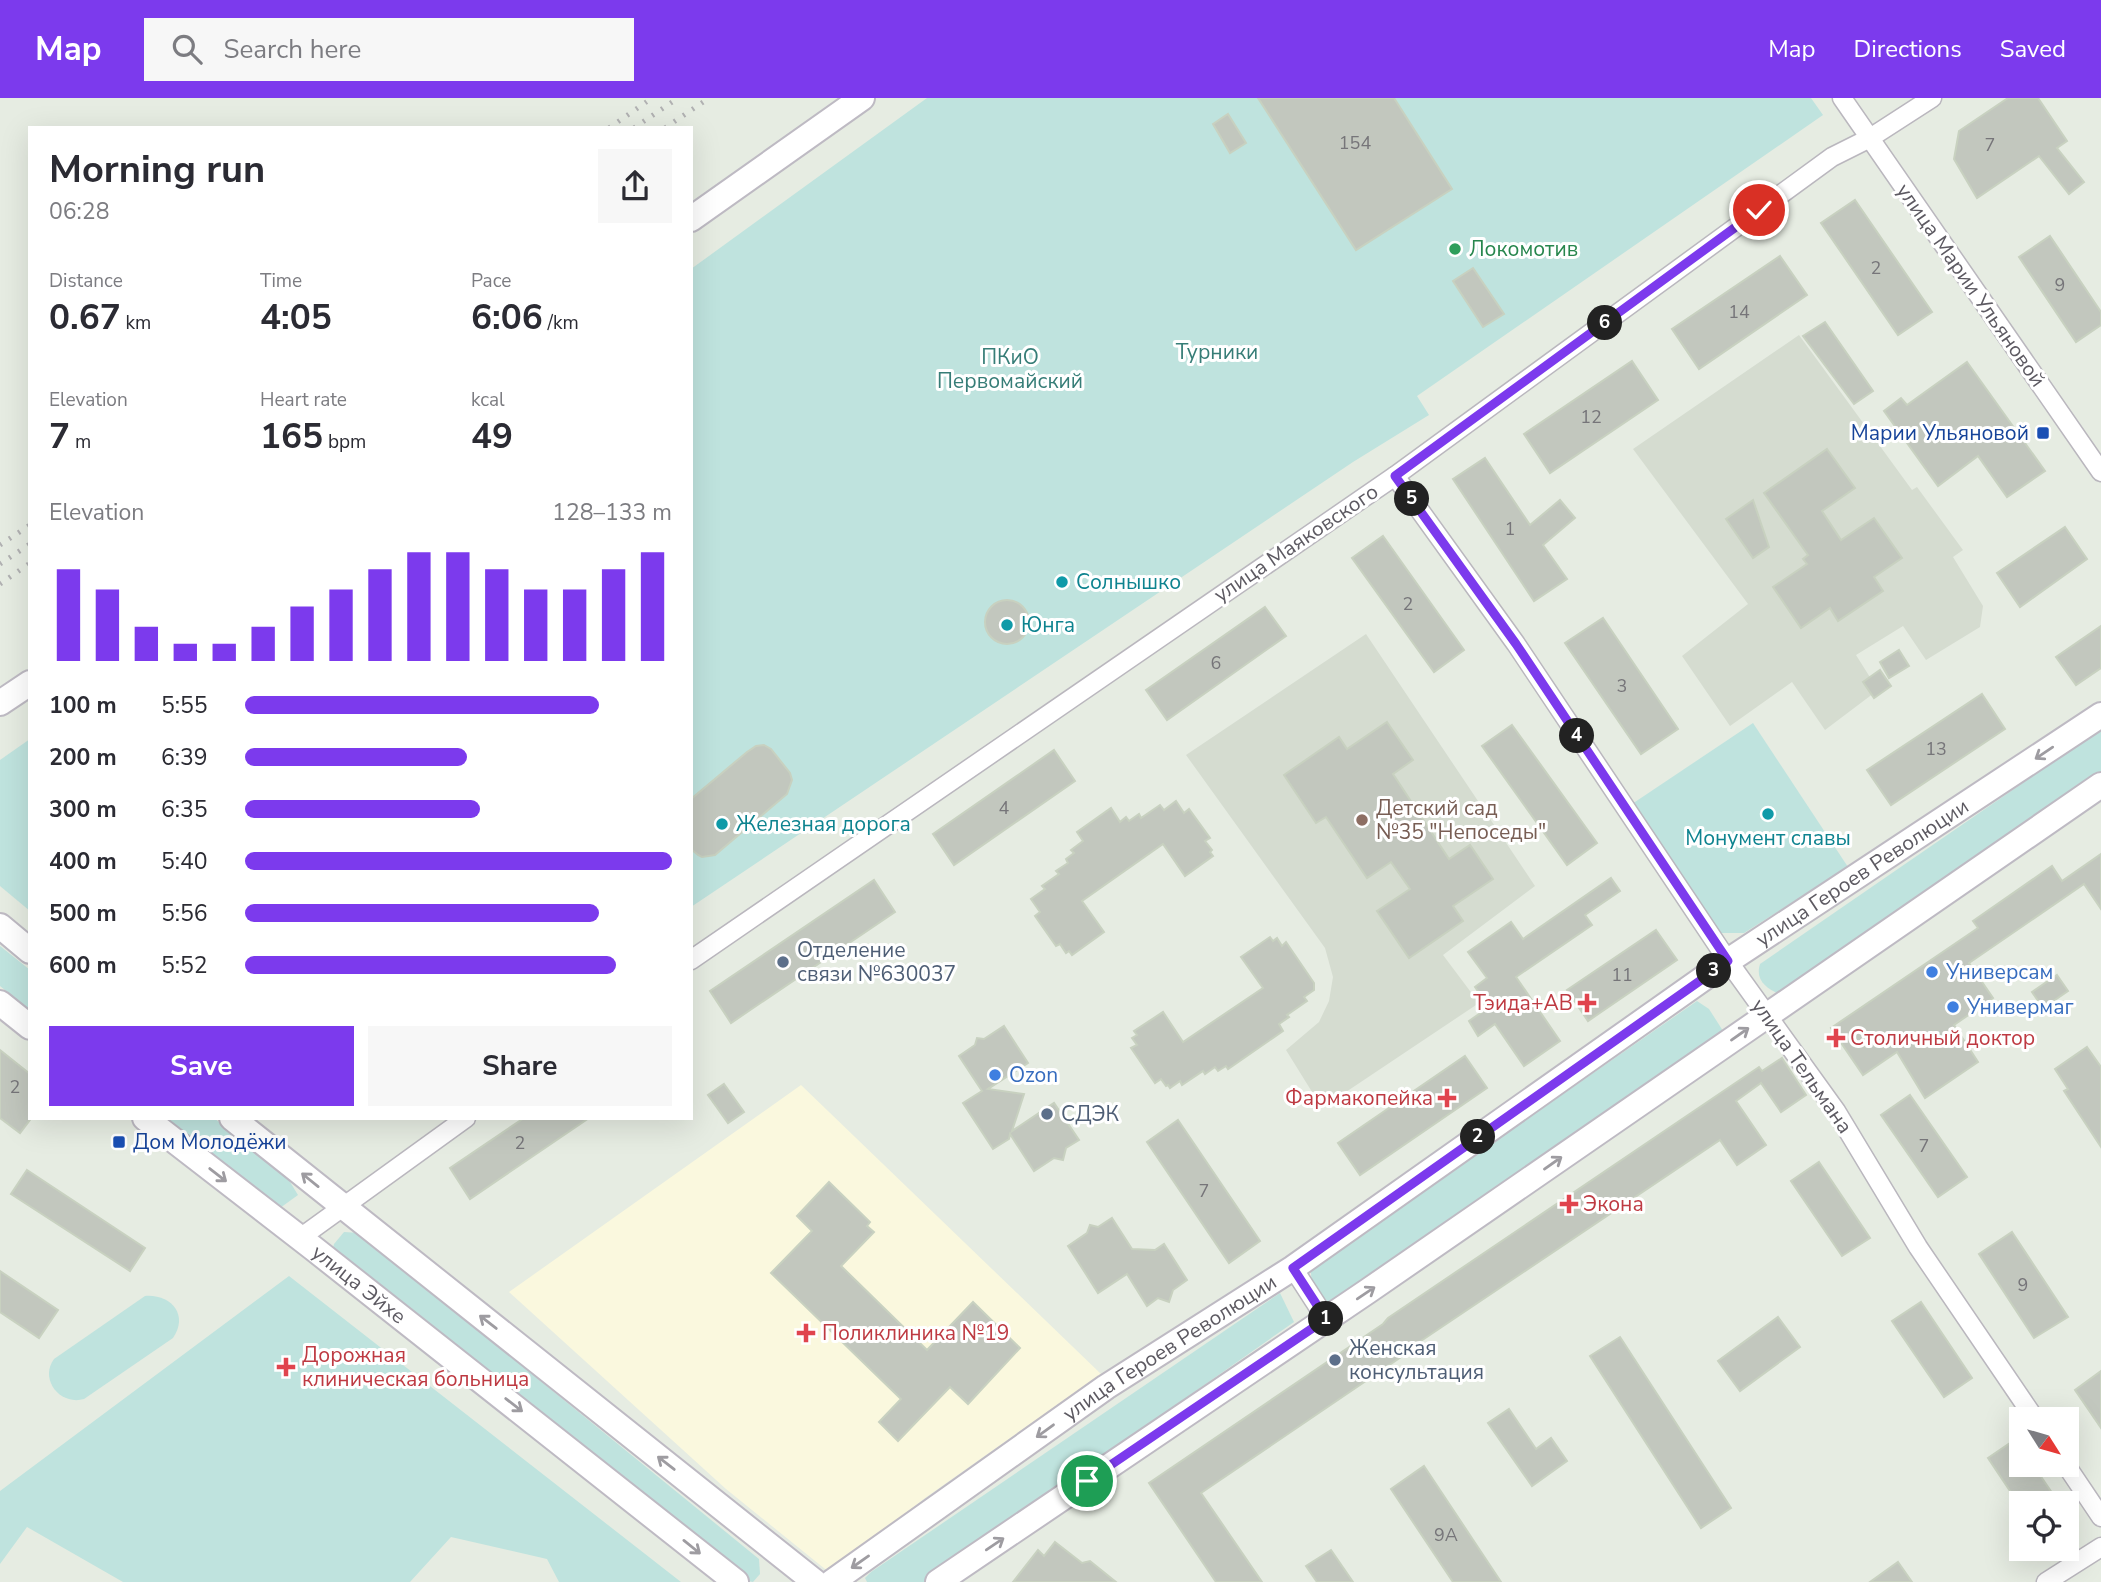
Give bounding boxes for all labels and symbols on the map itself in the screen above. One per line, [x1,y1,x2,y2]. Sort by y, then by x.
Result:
house number: 154 [1339,131,1371,155]
house number: 7 [1985,133,1995,157]
street label: улица Марии Ульяновой [1890,178,2052,392]
pin [1729,180,1789,240]
place label: Локомотив [1469,235,1578,263]
marker: Локомотив [1447,241,1463,257]
house number: 2 [1871,256,1881,280]
house number: 9 [2055,273,2065,297]
house number: 14 [1728,300,1750,324]
pin: 6 [1588,306,1622,341]
park label: Турники [1176,338,1258,366]
park label: ПКиО Первомайский [937,343,1083,395]
house number: 12 [1580,405,1602,429]
place label: Марии Ульяновой [1851,419,2029,447]
marker: Марии Ульяновой [2035,425,2051,441]
street label: улица Маяковского [1208,477,1384,609]
pin: 5 [1394,482,1430,516]
house number: 1 [1505,517,1515,541]
place label: Солнышко [1076,568,1181,596]
marker: Солнышко [1054,574,1070,590]
house number: 2 [1403,592,1413,616]
place label: Юнга [1021,611,1075,639]
marker: Юнга [999,617,1015,633]
house number: 6 [1211,651,1221,675]
house number: 3 [1617,674,1627,698]
pin: 4 [1560,718,1594,754]
house number: 13 [1925,737,1947,761]
one-way arrow [2035,745,2054,760]
street label: улица Героев Революции [1750,792,1974,953]
place label: Детский сад №35 "Непоседы" [1376,794,1546,846]
house number: 4 [999,796,1010,820]
marker: Монумент славы [1760,806,1776,822]
place label: Железная дорога [736,810,911,838]
marker: Детский сад №35 "Непоседы" [1354,812,1370,828]
marker: Железная дорога [714,816,730,832]
place label: Монумент славы [1685,824,1851,852]
place label: Отделение связи №630037 [797,936,956,988]
marker: Отделение связи №630037 [775,954,791,970]
pin: 3 [1696,954,1732,988]
place label: Универсам [1945,958,2053,986]
house number: 11 [1611,963,1633,987]
marker: Универсам [1924,964,1940,980]
place label: Тэида+АВ [1473,989,1573,1017]
street label: улица Тельмана [1745,993,1859,1139]
place label: Универмаг [1966,993,2074,1021]
marker: Тэида+АВ [1579,995,1595,1011]
marker: Универмаг [1945,999,1961,1015]
place label: Столичный доктор [1850,1024,2035,1052]
one-way arrow [1730,1027,1749,1041]
marker: Столичный доктор [1828,1030,1844,1046]
place label: Ozon [1009,1061,1058,1089]
marker: Ozon [987,1067,1003,1083]
house number: 2 [10,1075,20,1099]
place label: Фармакопейка [1285,1084,1433,1112]
marker: Фармакопейка [1439,1090,1455,1106]
place label: СДЭК [1061,1100,1120,1128]
marker: СДЭК [1039,1106,1055,1122]
pin: 2 [1460,1119,1496,1154]
place label: Дом Молодёжи [133,1128,287,1156]
house number: 2 [515,1131,525,1155]
marker: Дом Молодёжи [111,1134,127,1150]
house number: 7 [1919,1134,1929,1158]
one-way arrow [1543,1156,1562,1170]
one-way arrow [209,1168,227,1183]
one-way arrow [301,1173,319,1188]
house number: 7 [1199,1179,1209,1203]
place label: Экона [1583,1190,1644,1218]
marker: Экона [1561,1196,1577,1212]
street label: улица Эйхе [306,1238,412,1330]
street label: улица Героев Революции [1057,1268,1282,1428]
house number: 9 [2018,1273,2028,1297]
one-way arrow [1356,1286,1375,1300]
pin: 1 [1308,1302,1344,1336]
one-way arrow [479,1314,498,1329]
place label: Поликлиника №19 [822,1319,1009,1347]
marker: Поликлиника №19 [796,1323,816,1343]
place label: Женская консультация [1349,1334,1484,1386]
place label: Дорожная клиническая больница [302,1341,529,1393]
marker: Женская консультация [1327,1352,1343,1368]
marker: Дорожная клиническая больница [276,1357,296,1377]
one-way arrow [504,1398,522,1413]
north arrow [2009,1407,2079,1477]
one-way arrow [1036,1424,1055,1438]
pin [1057,1451,1117,1511]
one-way arrow [657,1456,676,1471]
house number: 9А [1434,1523,1458,1547]
one-way arrow [985,1537,1004,1551]
one-way arrow [682,1539,700,1555]
one-way arrow [851,1555,870,1569]

